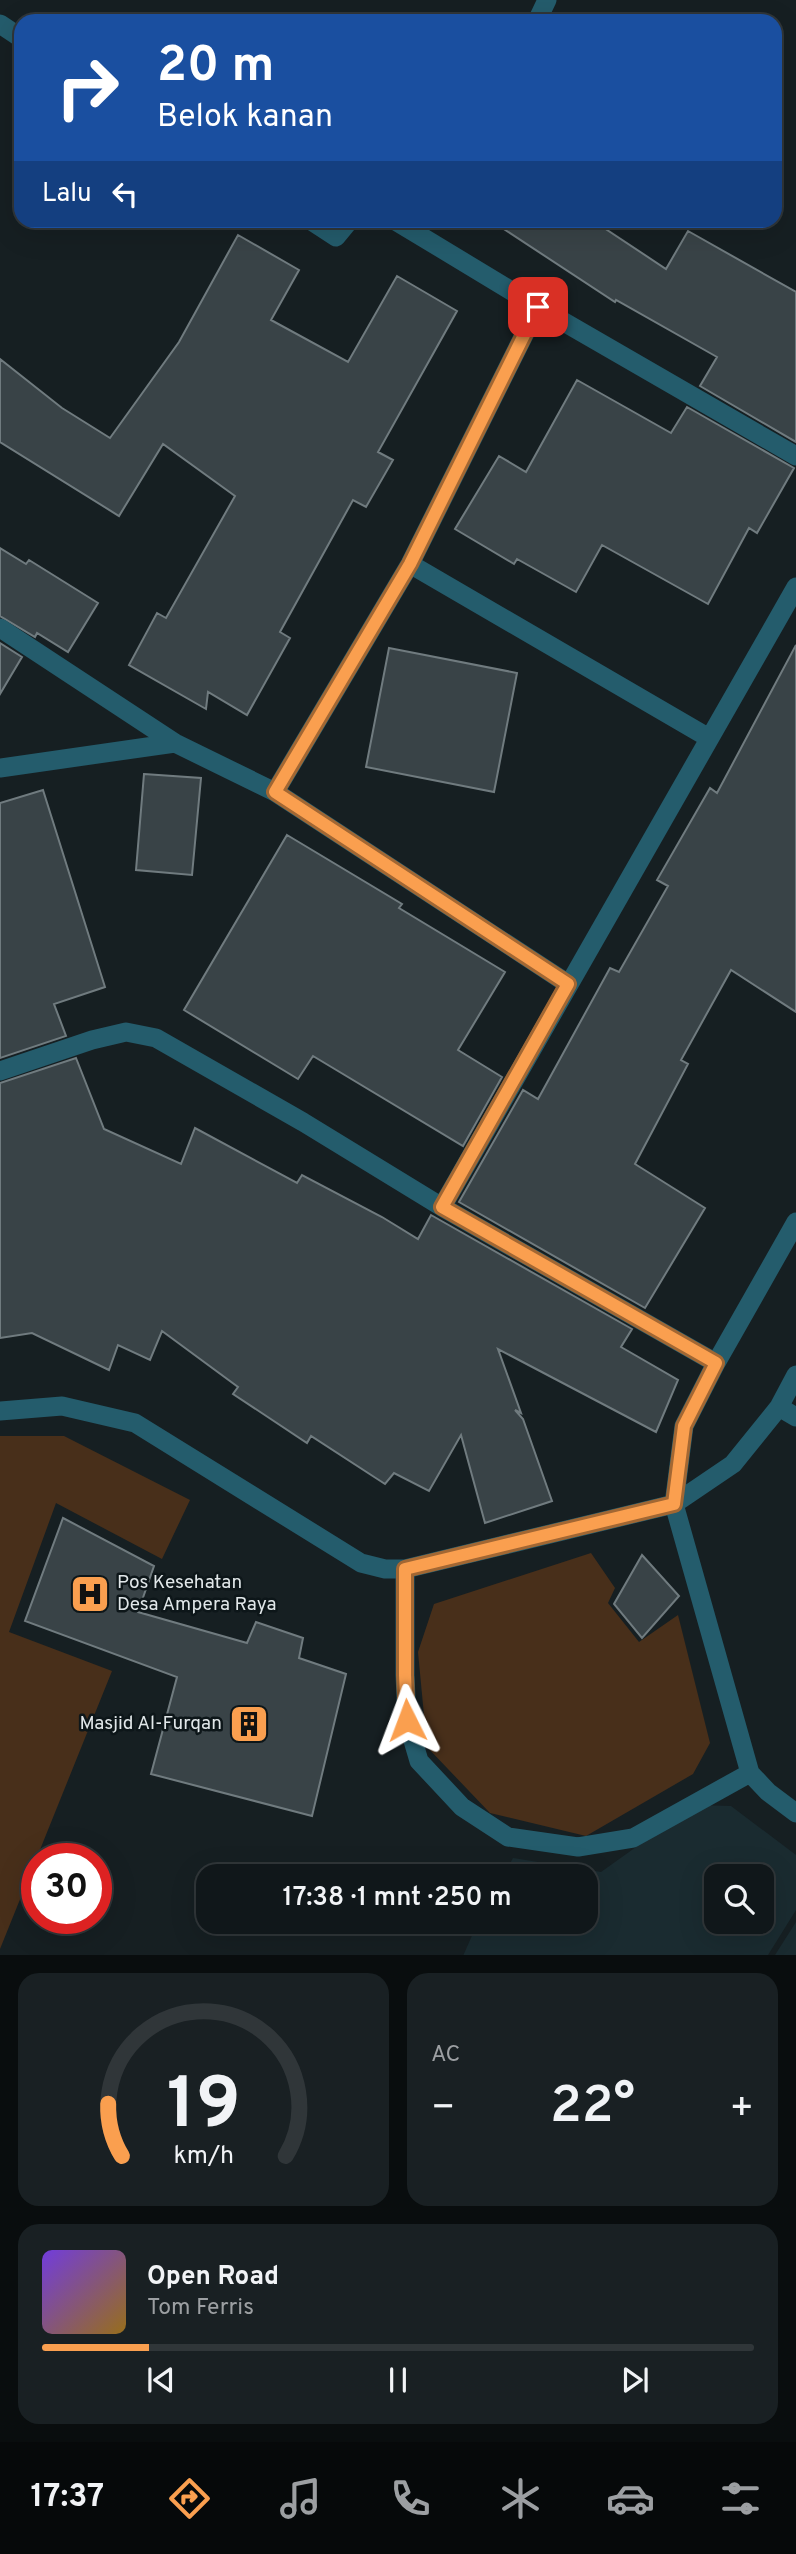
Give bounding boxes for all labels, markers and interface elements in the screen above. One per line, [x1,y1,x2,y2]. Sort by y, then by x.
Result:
text: 20 m [157,37,274,99]
icon: right [42,42,133,133]
text: Belok kanan [157,98,333,138]
icon: left [106,175,144,213]
text: Lalu [42,178,92,211]
pin [508,277,568,337]
icon: arrive [519,288,557,326]
place label: Pos Kesehatan Desa Ampera Raya [117,1571,276,1617]
hospital icon: Pos Kesehatan Desa Ampera Raya [69,1573,111,1615]
position arrow [370,1683,444,1757]
building icon: Masjid Al-Furqan [228,1703,270,1745]
place label: Masjid Al-Furqan [80,1712,222,1736]
speed limit sign: 30 [21,1843,112,1934]
map controls [704,1864,774,1934]
button: search [704,1864,774,1934]
text: 17:38 · 1 mnt · 250 m [283,1882,511,1915]
text: AC [431,2041,460,2070]
text: 19 [167,2062,240,2154]
text: 22° [550,2075,635,2141]
text: − [431,2085,456,2134]
text: + [729,2085,754,2134]
text: km/h [173,2140,234,2172]
text: Open Road [147,2261,279,2294]
text: Tom Ferris [147,2294,254,2323]
icon: previous [142,2361,180,2399]
icon: pause [379,2361,417,2399]
icon: next [616,2361,654,2399]
icon: directions [165,2474,214,2523]
icon: music [276,2474,325,2523]
icon: phone [386,2474,435,2523]
icon: climate [496,2474,545,2523]
icon: car [606,2474,655,2523]
icon: filters [716,2474,765,2523]
text: 17:37 [31,2478,104,2518]

